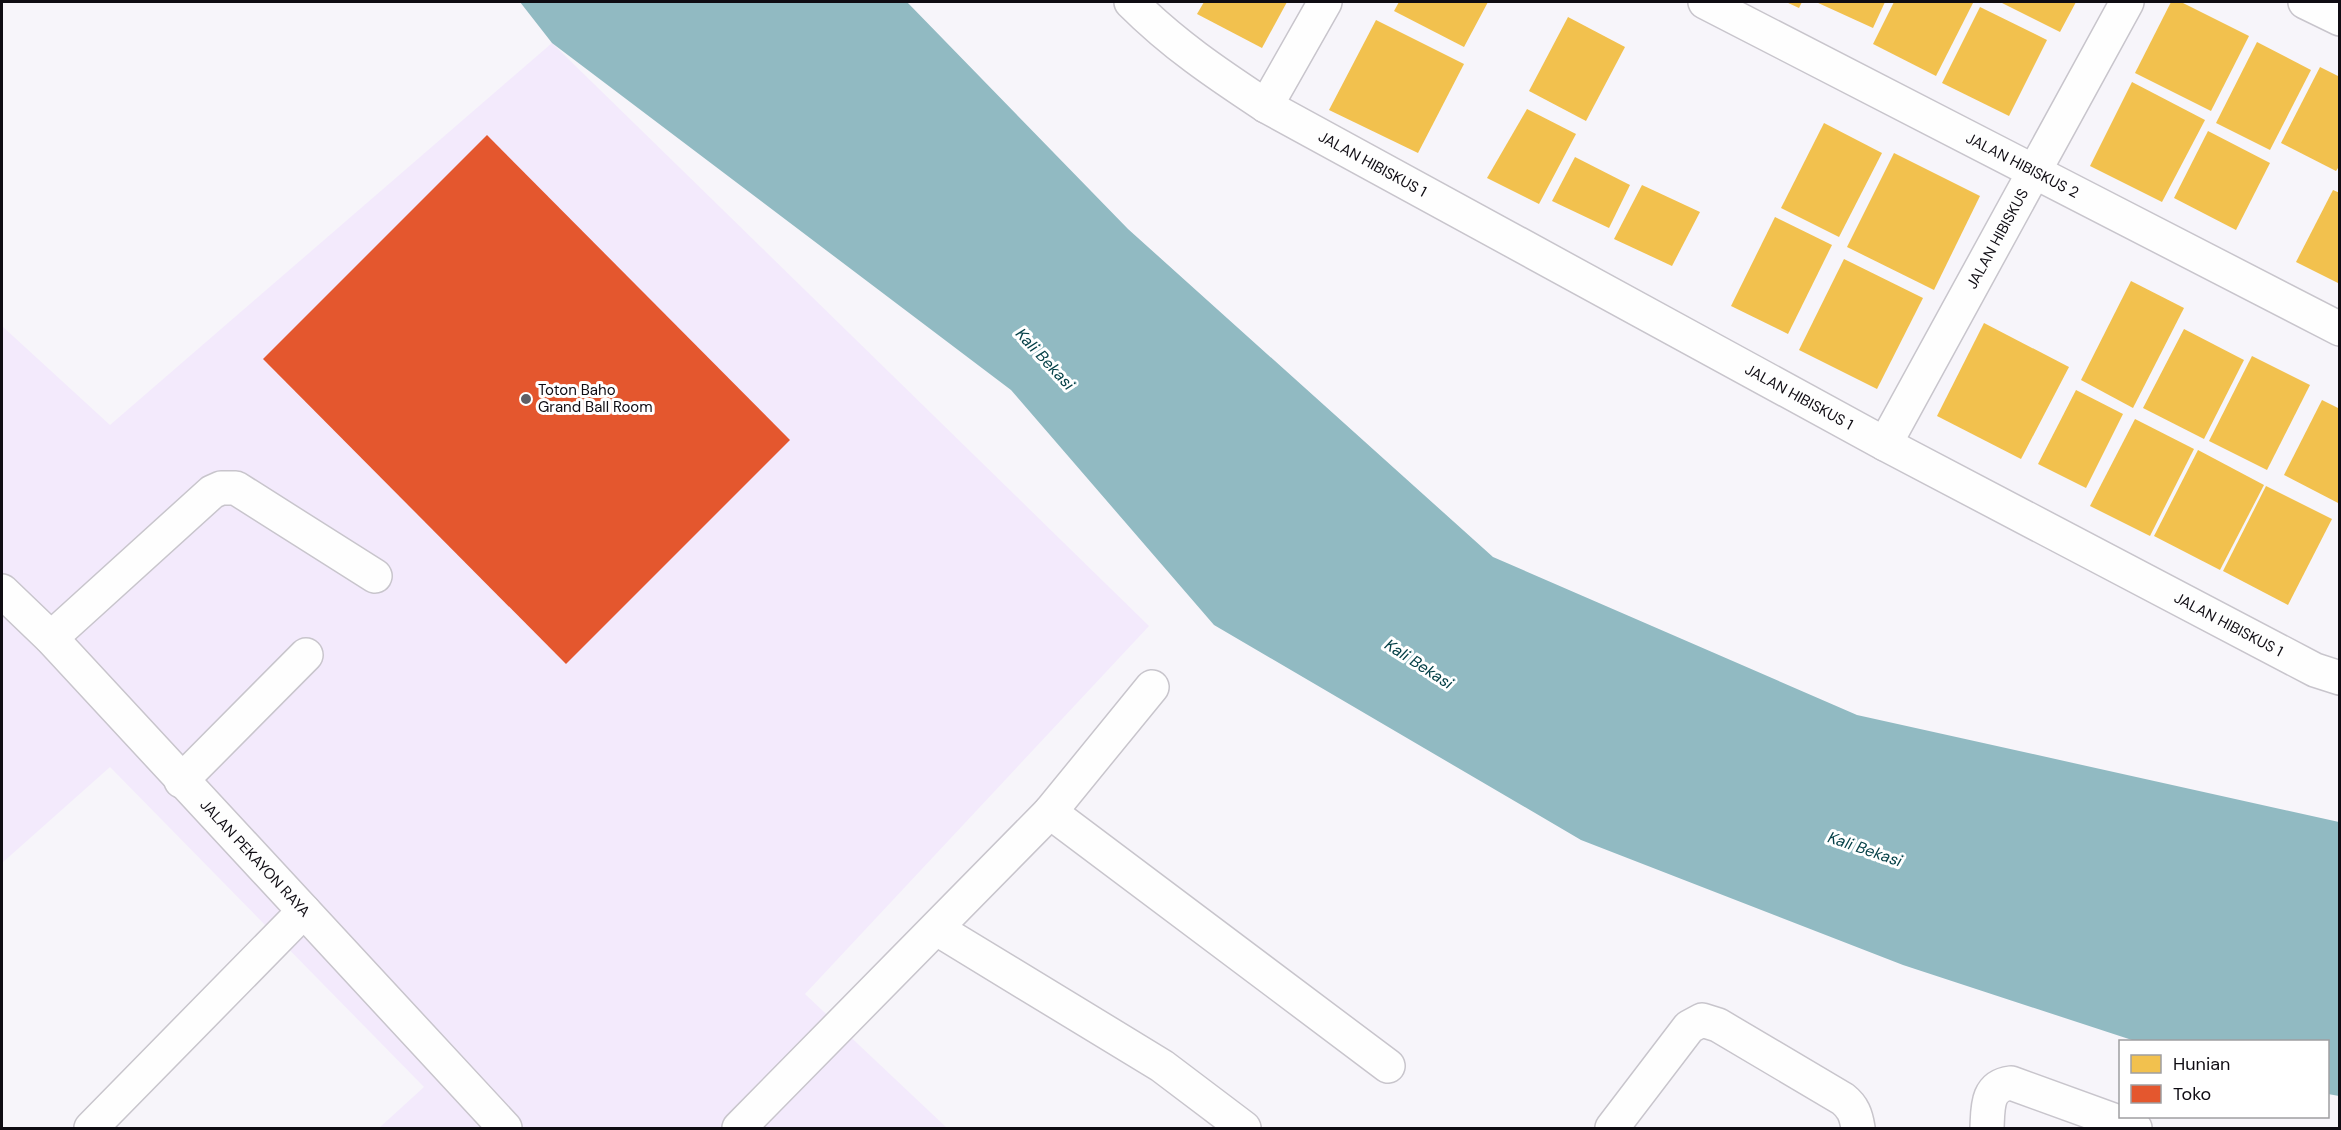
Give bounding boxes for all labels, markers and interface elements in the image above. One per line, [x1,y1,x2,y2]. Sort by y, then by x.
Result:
street label: JALAN HIBISKUS 1 [1315,127,1430,202]
street label: JALAN HIBISKUS 2 [1963,128,2082,203]
street label: JALAN HIBISKUS [1962,185,2033,292]
water label: Kali Bekasi [1011,324,1080,395]
street label: JALAN HIBISKUS 1 [1741,359,1857,435]
place label: Toton Baho Grand Ball Room [538,380,653,417]
marker: Toton Baho Grand Ball Room [519,392,533,406]
street label: JALAN HIBISKUS 1 [2171,588,2286,661]
water label: Kali Bekasi [1381,634,1458,694]
street label: JALAN PEKAYON RAYA [195,795,314,921]
water label: Kali Bekasi [1825,826,1906,872]
legend [2119,1040,2329,1118]
text: Hunian [2173,1052,2230,1076]
text: Toko [2173,1082,2211,1106]

